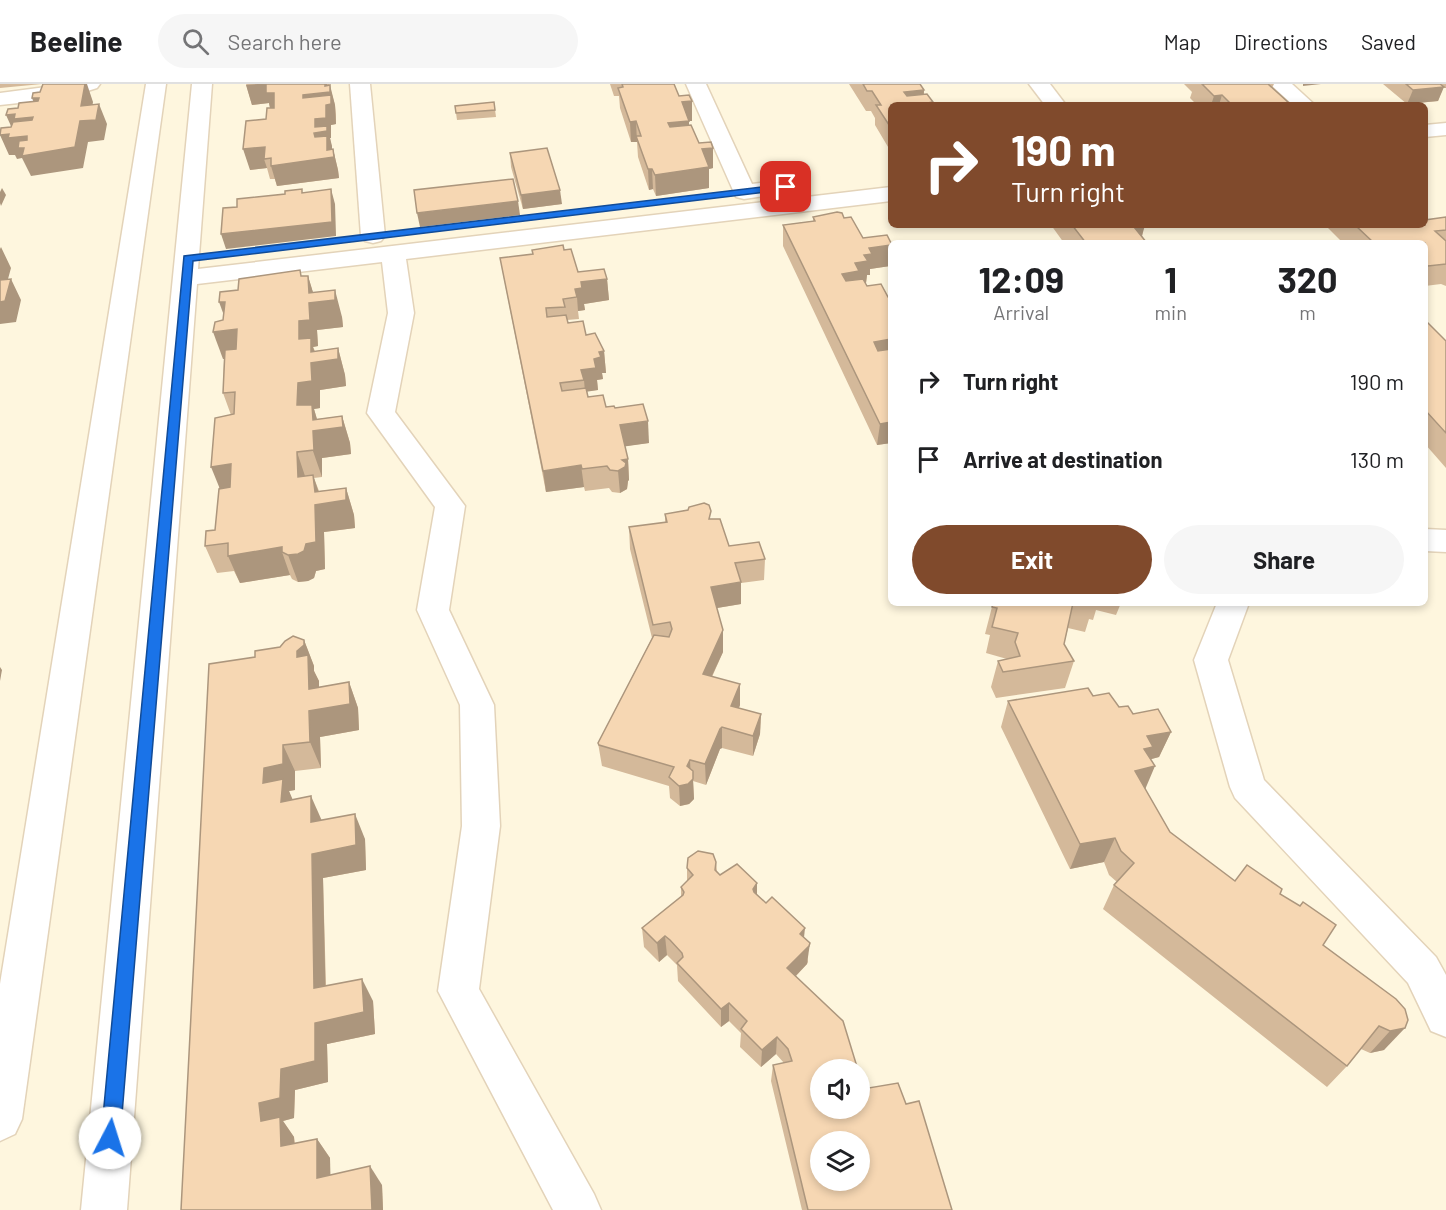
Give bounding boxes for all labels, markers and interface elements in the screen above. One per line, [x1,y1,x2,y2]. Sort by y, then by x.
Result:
search box [158,14,578,68]
text: Beeline [30,24,122,58]
icon: search [179,25,212,58]
text: Search here [227,28,342,54]
text: Map [1164,29,1201,54]
text: Directions [1234,29,1328,54]
text: Saved [1361,29,1416,54]
text: 190 m [1011,124,1116,174]
icon: right [912,126,990,204]
pin [760,161,811,212]
icon: arrive [769,170,802,203]
text: Turn right [1011,175,1125,207]
text: 12:09 [978,257,1064,300]
text: 1 [1164,257,1177,300]
text: 320 [1277,257,1338,300]
text: Arrival [993,300,1049,324]
text: min [1155,300,1187,324]
text: m [1299,300,1316,324]
icon: right [912,365,945,398]
text: Turn right [963,368,1058,394]
text: 190 m [1350,368,1404,394]
icon: arrive [912,443,945,476]
text: Arrive at destination [963,446,1162,472]
text: 130 m [1350,446,1404,472]
button: Exit [912,525,1152,594]
button: Share [1164,525,1404,594]
map controls [810,1059,870,1191]
button: sound [810,1059,870,1119]
position arrow [78,1106,142,1170]
button: layers [810,1131,870,1191]

